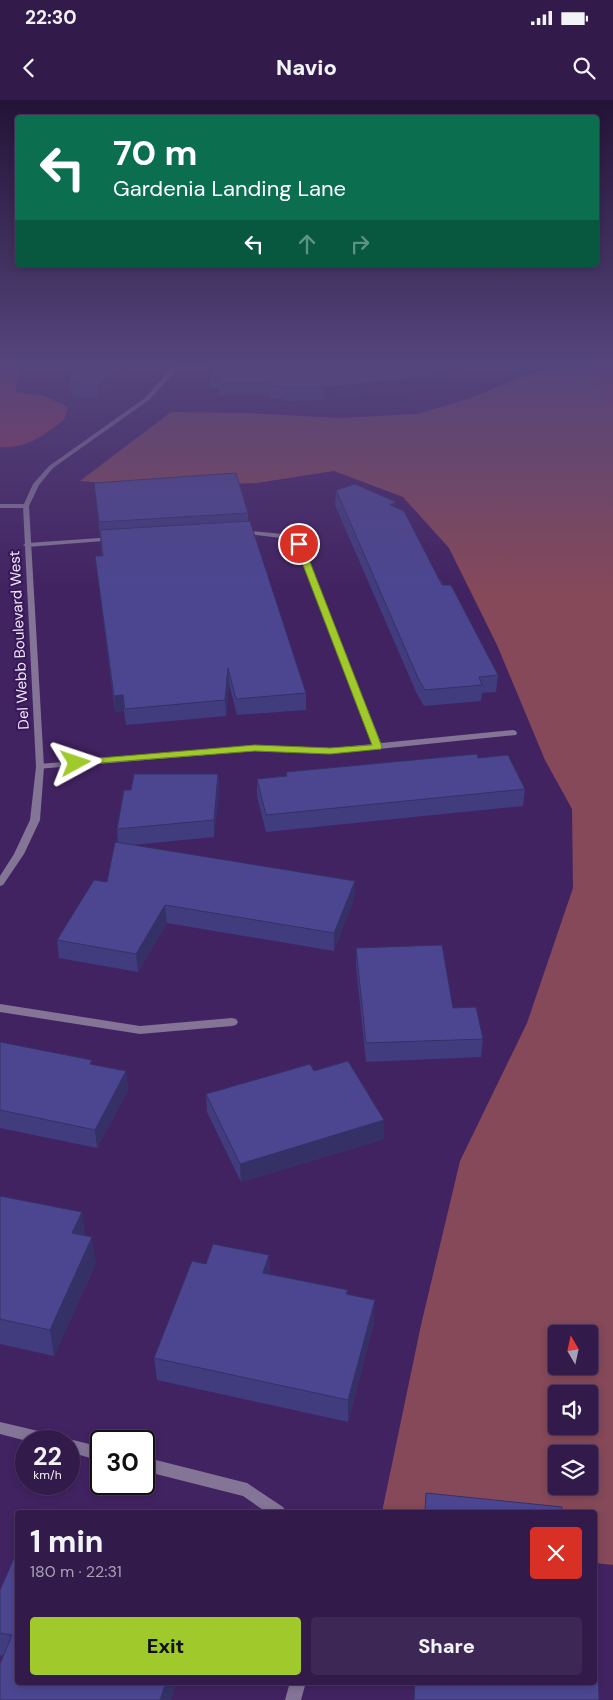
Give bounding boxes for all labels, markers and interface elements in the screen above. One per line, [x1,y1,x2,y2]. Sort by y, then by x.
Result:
text: 22:30 [25,5,77,30]
text: Navio [276,53,337,82]
icon: back [15,54,43,82]
icon: search [570,54,598,82]
text: 70 m [113,130,197,176]
icon: left [30,135,95,200]
text: Gardenia Landing Lane [113,174,346,203]
icon: left [240,230,268,258]
icon: ahead [293,230,321,258]
icon: right [346,230,374,258]
pin [278,523,320,565]
icon: arrive [285,530,313,558]
street label: Del Webb Boulevard West [4,550,34,730]
position arrow [49,736,101,788]
north arrow [548,1325,598,1375]
map controls [548,1325,598,1495]
button: sound [548,1385,598,1435]
speed limit sign: 30 [90,1430,155,1495]
text: 22 [33,1440,62,1473]
button: layers [548,1445,598,1495]
text: km/h [33,1467,62,1483]
text: 1 min [30,1522,103,1561]
button: close [530,1527,582,1579]
text: 180 m · 22:31 [30,1561,122,1582]
button: Exit [30,1617,301,1675]
button: Share [311,1617,582,1675]

